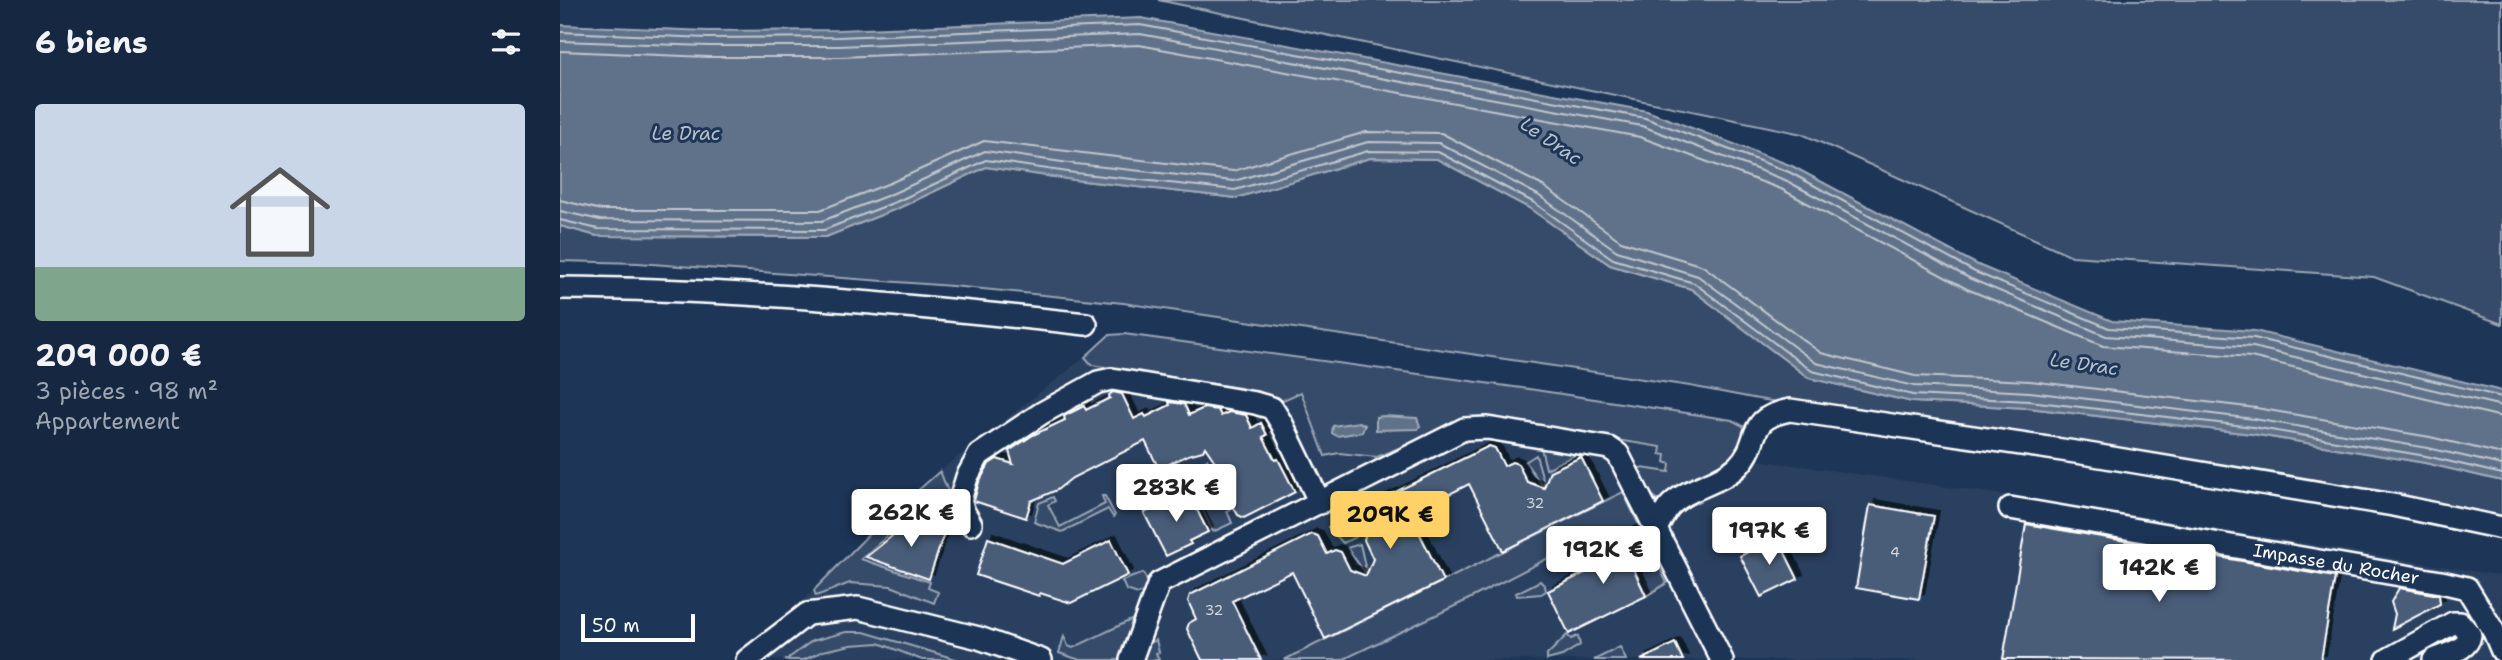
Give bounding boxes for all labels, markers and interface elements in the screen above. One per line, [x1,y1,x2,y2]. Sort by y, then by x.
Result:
text: 6 biens [35,22,148,63]
icon: filters [487,23,525,61]
water label: Le Drac [1515,111,1587,171]
water label: Le Drac [652,121,720,146]
icon: home [217,149,343,275]
text: 209 000 € [35,335,202,376]
water label: Le Drac [2048,347,2120,381]
text: 3 pièces · 98 m² [35,376,218,406]
text: Appartement [35,406,180,436]
pin: 283K € [1119,464,1233,524]
text: 283K € [1132,472,1220,502]
pin: 262K € [854,490,968,549]
pin: 209K € [1333,491,1447,551]
house number: 32 [1526,494,1544,512]
text: 262K € [868,497,954,527]
text: 209K € [1346,499,1434,529]
pin: 197K € [1712,508,1826,567]
text: 197K € [1728,515,1810,545]
pin: 192K € [1546,526,1660,586]
text: 192K € [1562,534,1644,564]
street label: Impasse du Rocher [2251,538,2421,590]
house number: 4 [1890,543,1900,561]
pin: 142K € [2102,544,2216,604]
text: 142K € [2119,552,2199,582]
house number: 32 [1205,601,1223,619]
scale bar [581,611,695,643]
text: 50 m [592,613,640,638]

